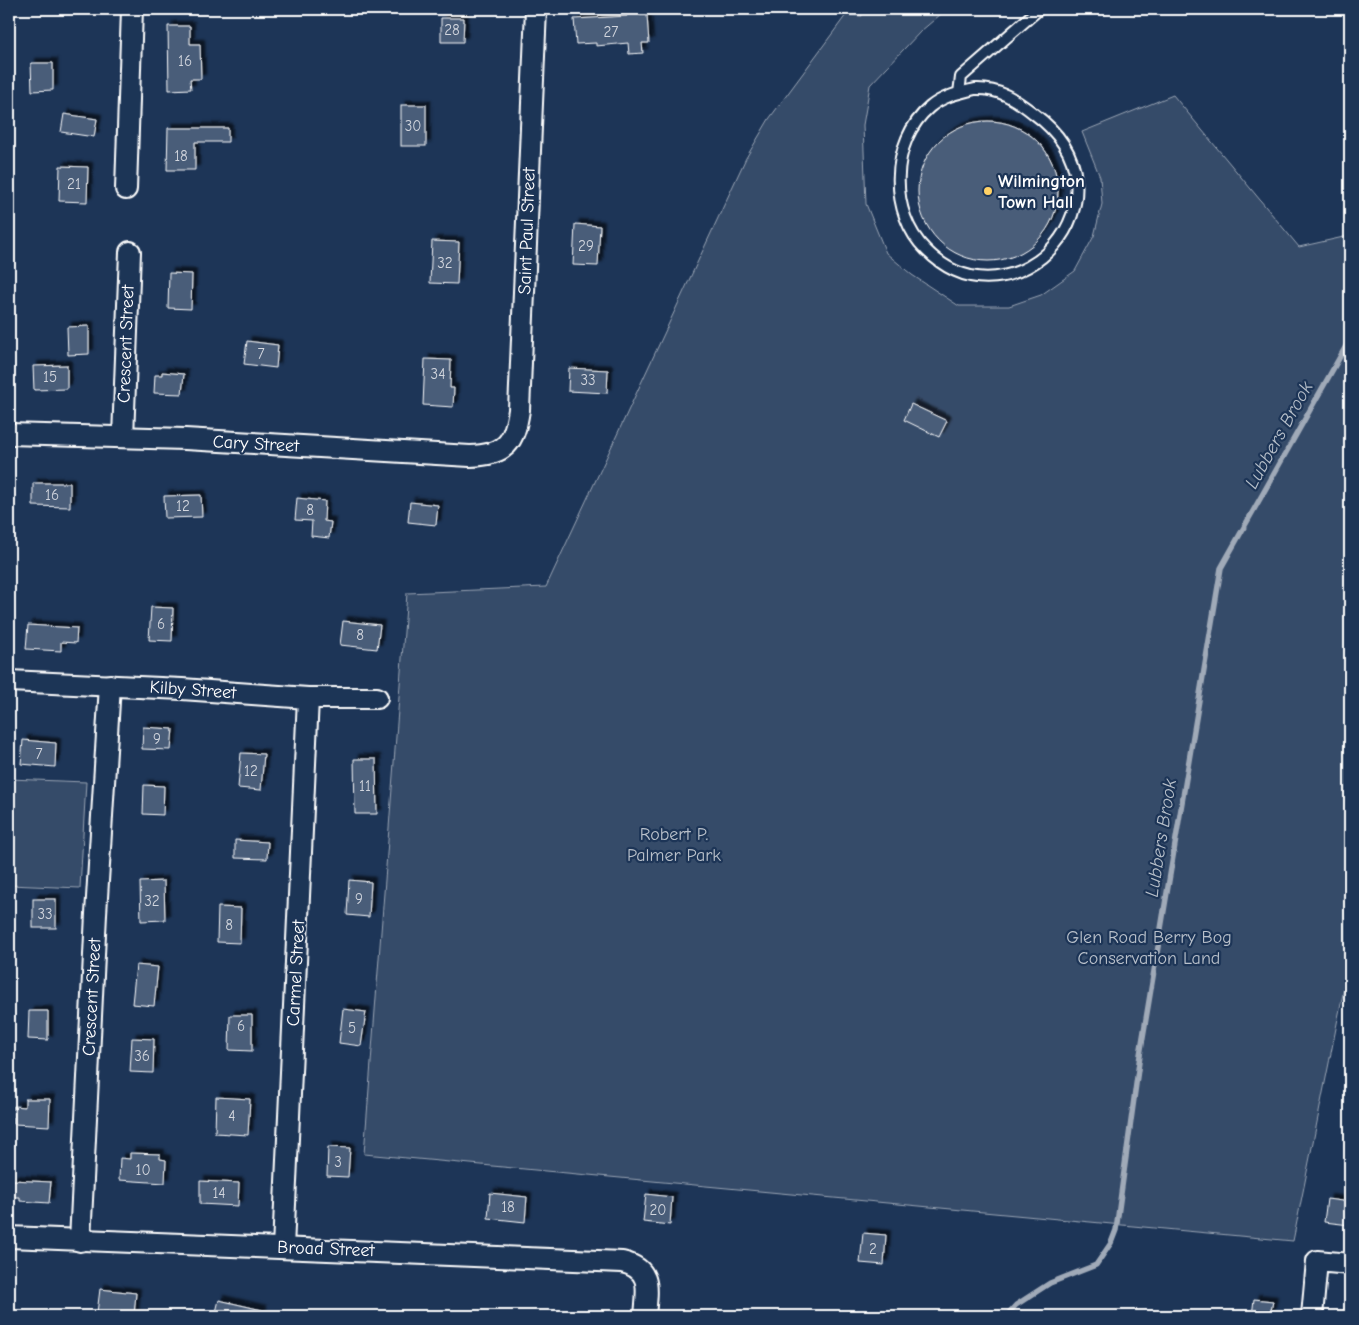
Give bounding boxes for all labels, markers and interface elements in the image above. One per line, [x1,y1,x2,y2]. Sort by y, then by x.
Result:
house number: 28 [444,21,460,39]
house number: 27 [604,23,618,41]
house number: 16 [178,52,192,70]
house number: 30 [405,117,421,135]
house number: 18 [174,147,188,165]
street label: Saint Paul Street [514,166,540,295]
place label: Wilmington Town Hall [998,171,1085,213]
house number: 21 [67,175,81,193]
marker: Wilmington Town Hall [982,185,994,197]
house number: 29 [578,237,594,255]
house number: 32 [437,254,453,272]
street label: Crescent Street [113,284,139,403]
house number: 7 [257,345,265,363]
house number: 34 [431,365,445,383]
house number: 15 [43,368,57,386]
house number: 33 [580,371,596,389]
water label: Lubbers Brook [1241,377,1318,492]
street label: Cary Street [212,431,301,457]
house number: 16 [45,486,59,504]
house number: 12 [176,497,190,515]
house number: 8 [306,501,314,519]
house number: 6 [157,615,165,633]
house number: 8 [356,626,364,644]
street label: Kilby Street [149,676,238,704]
house number: 9 [153,730,161,748]
house number: 7 [35,745,43,763]
house number: 12 [244,762,258,780]
house number: 11 [359,777,371,795]
water label: Lubbers Brook [1141,777,1181,899]
park label: Robert P. Palmer Park [627,824,721,866]
house number: 9 [355,890,363,908]
house number: 32 [144,892,160,910]
house number: 33 [37,905,53,923]
house number: 8 [225,916,233,934]
street label: Carmel Street [283,918,309,1027]
park label: Glen Road Berry Bog Conservation Land [1066,927,1232,969]
street label: Crescent Street [78,937,106,1057]
house number: 6 [237,1017,245,1035]
house number: 5 [348,1019,356,1037]
house number: 36 [134,1047,150,1065]
house number: 4 [228,1107,236,1125]
house number: 3 [334,1153,342,1171]
house number: 10 [135,1161,151,1179]
house number: 14 [212,1184,226,1202]
house number: 18 [501,1198,515,1216]
house number: 20 [650,1201,666,1219]
street label: Broad Street [277,1237,376,1261]
house number: 2 [869,1240,877,1258]

